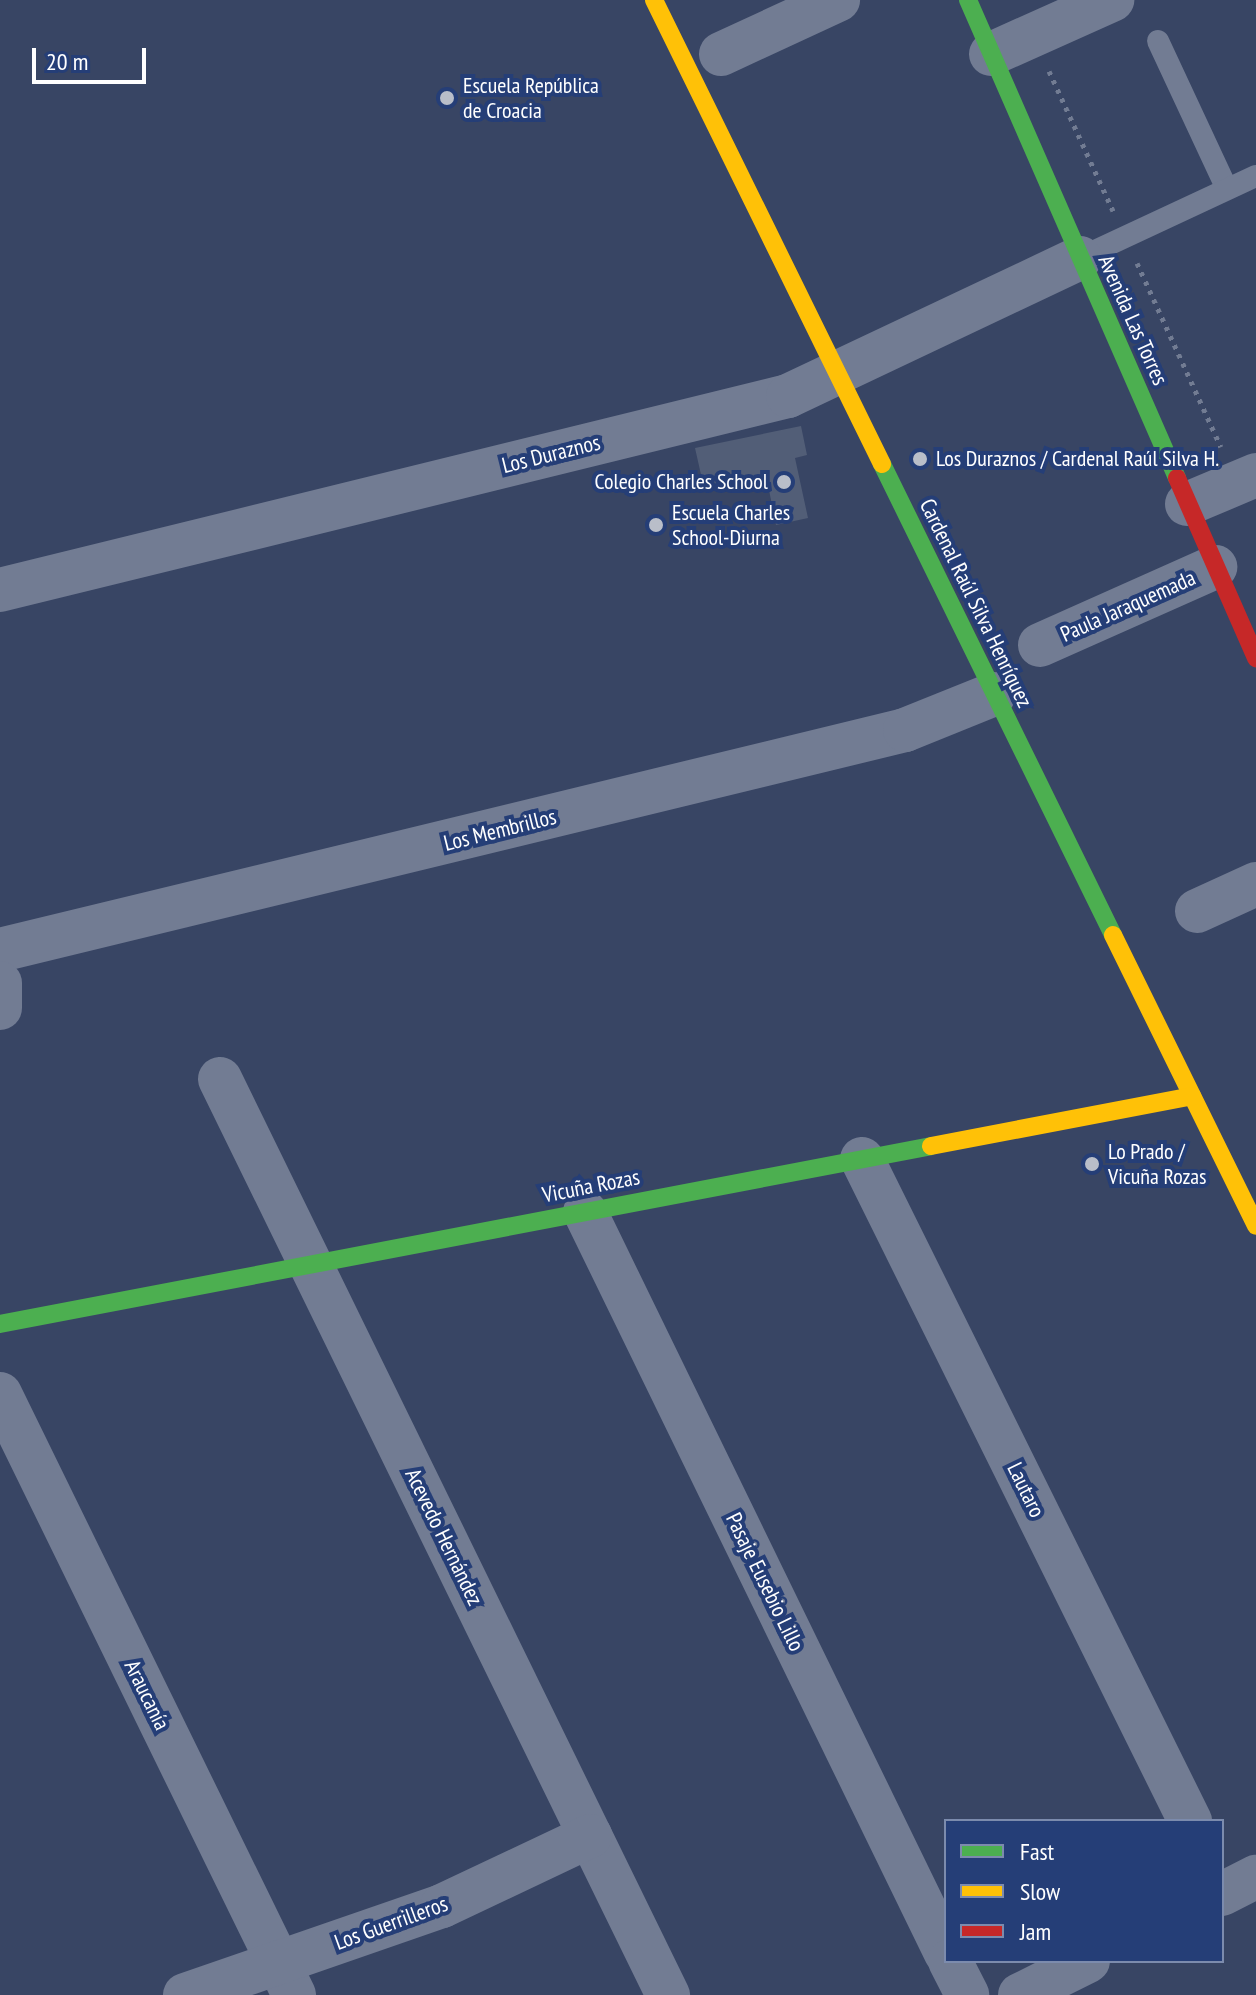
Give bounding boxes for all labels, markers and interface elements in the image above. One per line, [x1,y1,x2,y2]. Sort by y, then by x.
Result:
scale bar [36,32,150,82]
text: 20 m [46,46,88,77]
place label: Escuela República de Croacia [463,72,599,124]
marker: Escuela República de Croacia [438,89,456,107]
street label: Avenida Las Torres [1092,251,1174,389]
street label: Los Duraznos [499,429,603,479]
place label: Los Duraznos / Cardenal Raúl Silva H. [936,446,1219,472]
marker: Los Duraznos / Cardenal Raúl Silva H. [911,450,929,468]
place label: Colegio Charles School [595,469,768,495]
marker: Colegio Charles School [775,473,793,491]
street label: Cardenal Raúl Silva Henríquez [914,494,1038,712]
place label: Escuela Charles School-Diurna [672,499,790,550]
marker: Escuela Charles School-Diurna [647,516,665,534]
street label: Paula Jaraquemada [1056,564,1200,648]
street label: Los Membrillos [441,803,559,857]
place label: Lo Prado / Vicuña Rozas [1108,1138,1207,1190]
marker: Lo Prado / Vicuña Rozas [1083,1155,1101,1173]
street label: Vicuña Rozas [540,1164,642,1208]
street label: Lautaro [1002,1458,1050,1522]
street label: Acevedo Hernández [399,1464,489,1610]
street label: Pasaje Eusebio Lillo [720,1509,810,1655]
street label: Araucanía [119,1656,175,1734]
legend [944,1819,1224,1963]
text: Fast [1020,1836,1054,1867]
text: Slow [1020,1876,1060,1907]
street label: Los Guerrilleros [331,1890,451,1956]
text: Jam [1020,1916,1051,1947]

